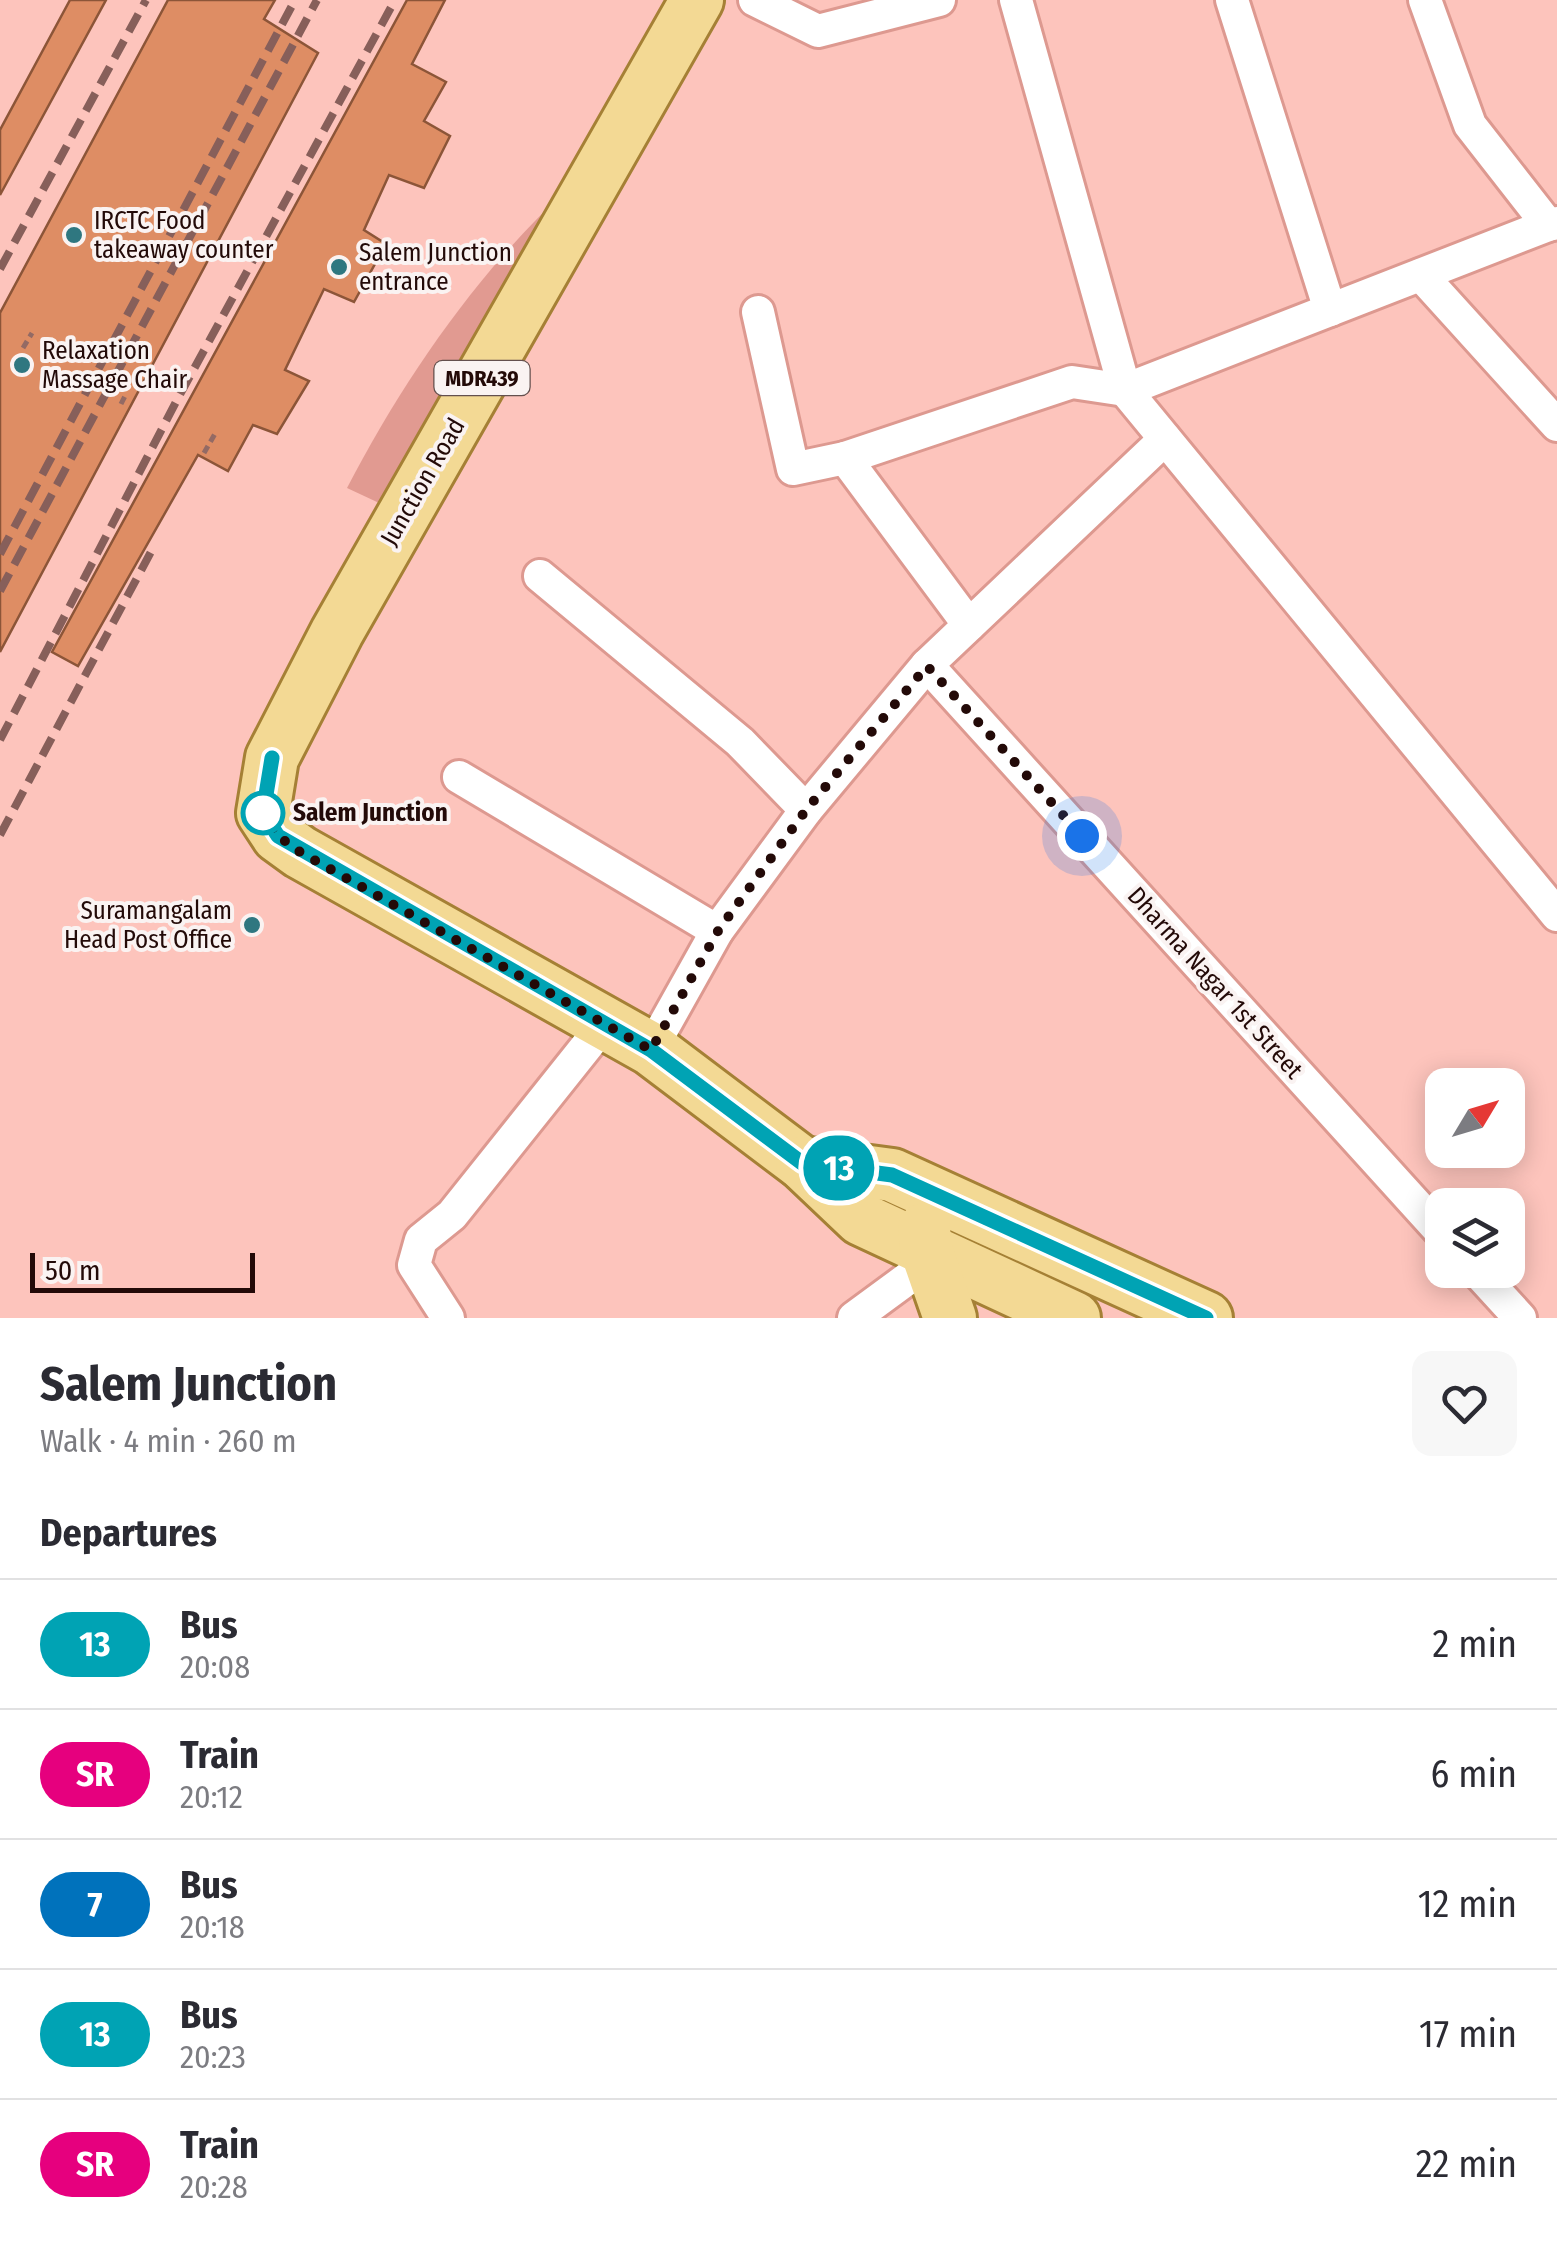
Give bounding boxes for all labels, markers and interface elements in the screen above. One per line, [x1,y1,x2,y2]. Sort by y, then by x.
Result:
place label: IRCTC Food takeaway counter [94,206,274,265]
marker: IRCTC Food takeaway counter [63,224,85,246]
place label: Salem Junction entrance [359,238,512,297]
marker: Salem Junction entrance [328,256,350,278]
place label: Relaxation Massage Chair [42,336,188,395]
marker: Relaxation Massage Chair [11,354,33,376]
road number: MDR439 [434,361,530,395]
street label: Junction Road [374,413,472,551]
marker: Salem Junction [242,792,284,834]
place label: Salem Junction [293,798,448,828]
your location [1057,811,1107,861]
street label: Dharma Nagar 1st Street [1121,881,1309,1086]
place label: Suramangalam Head Post Office [64,896,232,955]
marker: Suramangalam Head Post Office [241,914,263,936]
north arrow [1425,1068,1525,1168]
map controls [1425,1068,1525,1288]
line badge: 13 [794,1136,884,1200]
text: 13 [823,1147,855,1189]
button: layers [1425,1188,1525,1288]
scale bar [30,1248,255,1292]
text: 50 m [45,1254,101,1287]
button: heart [1412,1351,1517,1456]
text: Salem Junction [40,1355,337,1413]
text: Walk · 4 min · 260 m [40,1422,297,1460]
text: Departures [40,1510,217,1556]
text: Bus [180,1602,238,1648]
text: 2 min [1432,1621,1517,1667]
text: 13 [79,1623,111,1665]
text: 20:08 [180,1648,250,1686]
text: Train [180,1732,259,1778]
text: 6 min [1430,1751,1517,1797]
text: SR [76,1753,114,1795]
text: 20:12 [180,1778,243,1816]
text: Bus [180,1862,238,1908]
text: 12 min [1418,1881,1517,1927]
text: 7 [88,1883,102,1925]
text: 20:18 [180,1908,245,1946]
text: Bus [180,1992,238,2038]
text: 17 min [1419,2011,1517,2057]
text: 13 [79,2013,111,2055]
text: 20:23 [180,2038,246,2076]
text: Train [180,2122,259,2168]
text: 22 min [1416,2141,1517,2187]
text: SR [76,2143,114,2185]
text: 20:28 [180,2168,248,2206]

